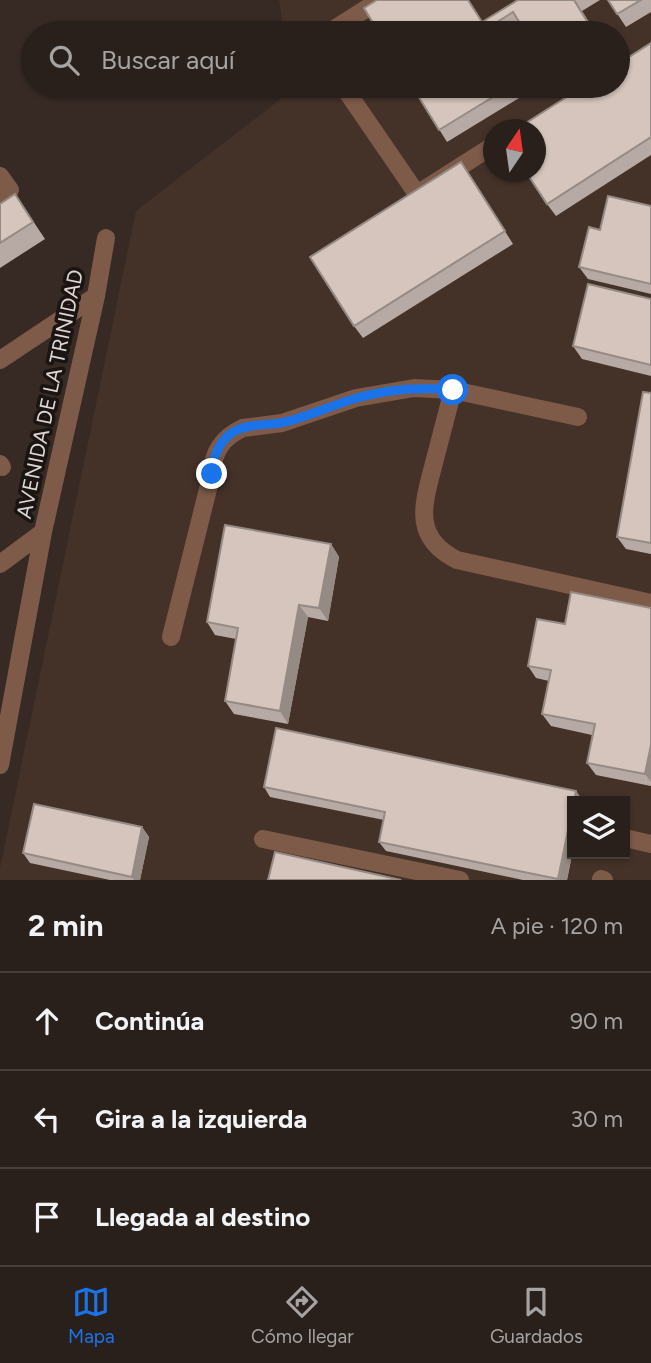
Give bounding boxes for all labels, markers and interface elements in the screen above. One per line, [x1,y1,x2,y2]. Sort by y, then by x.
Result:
search box [21,21,630,98]
icon: search [45,41,83,79]
text: Buscar aquí [101,44,235,76]
north arrow [483,119,546,182]
street label: AVENIDA DE LA TRINIDAD [11,267,88,521]
route start [437,374,468,405]
route end [196,458,227,489]
map controls [567,796,630,859]
button: layers [567,796,630,859]
text: 2 min [28,907,104,944]
text: A pie · 120 m [491,912,623,940]
icon: ahead [28,1002,66,1040]
text: Continúa [95,1005,204,1037]
text: 90 m [570,1007,623,1035]
icon: left [28,1100,66,1138]
text: Gira a la izquierda [95,1103,307,1135]
text: 30 m [570,1105,623,1133]
icon: arrive [28,1198,66,1236]
text: Llegada al destino [95,1201,310,1233]
tab: Mapa [68,1283,115,1348]
tab: Cómo llegar [251,1283,354,1348]
tab: Guardados [490,1283,583,1348]

